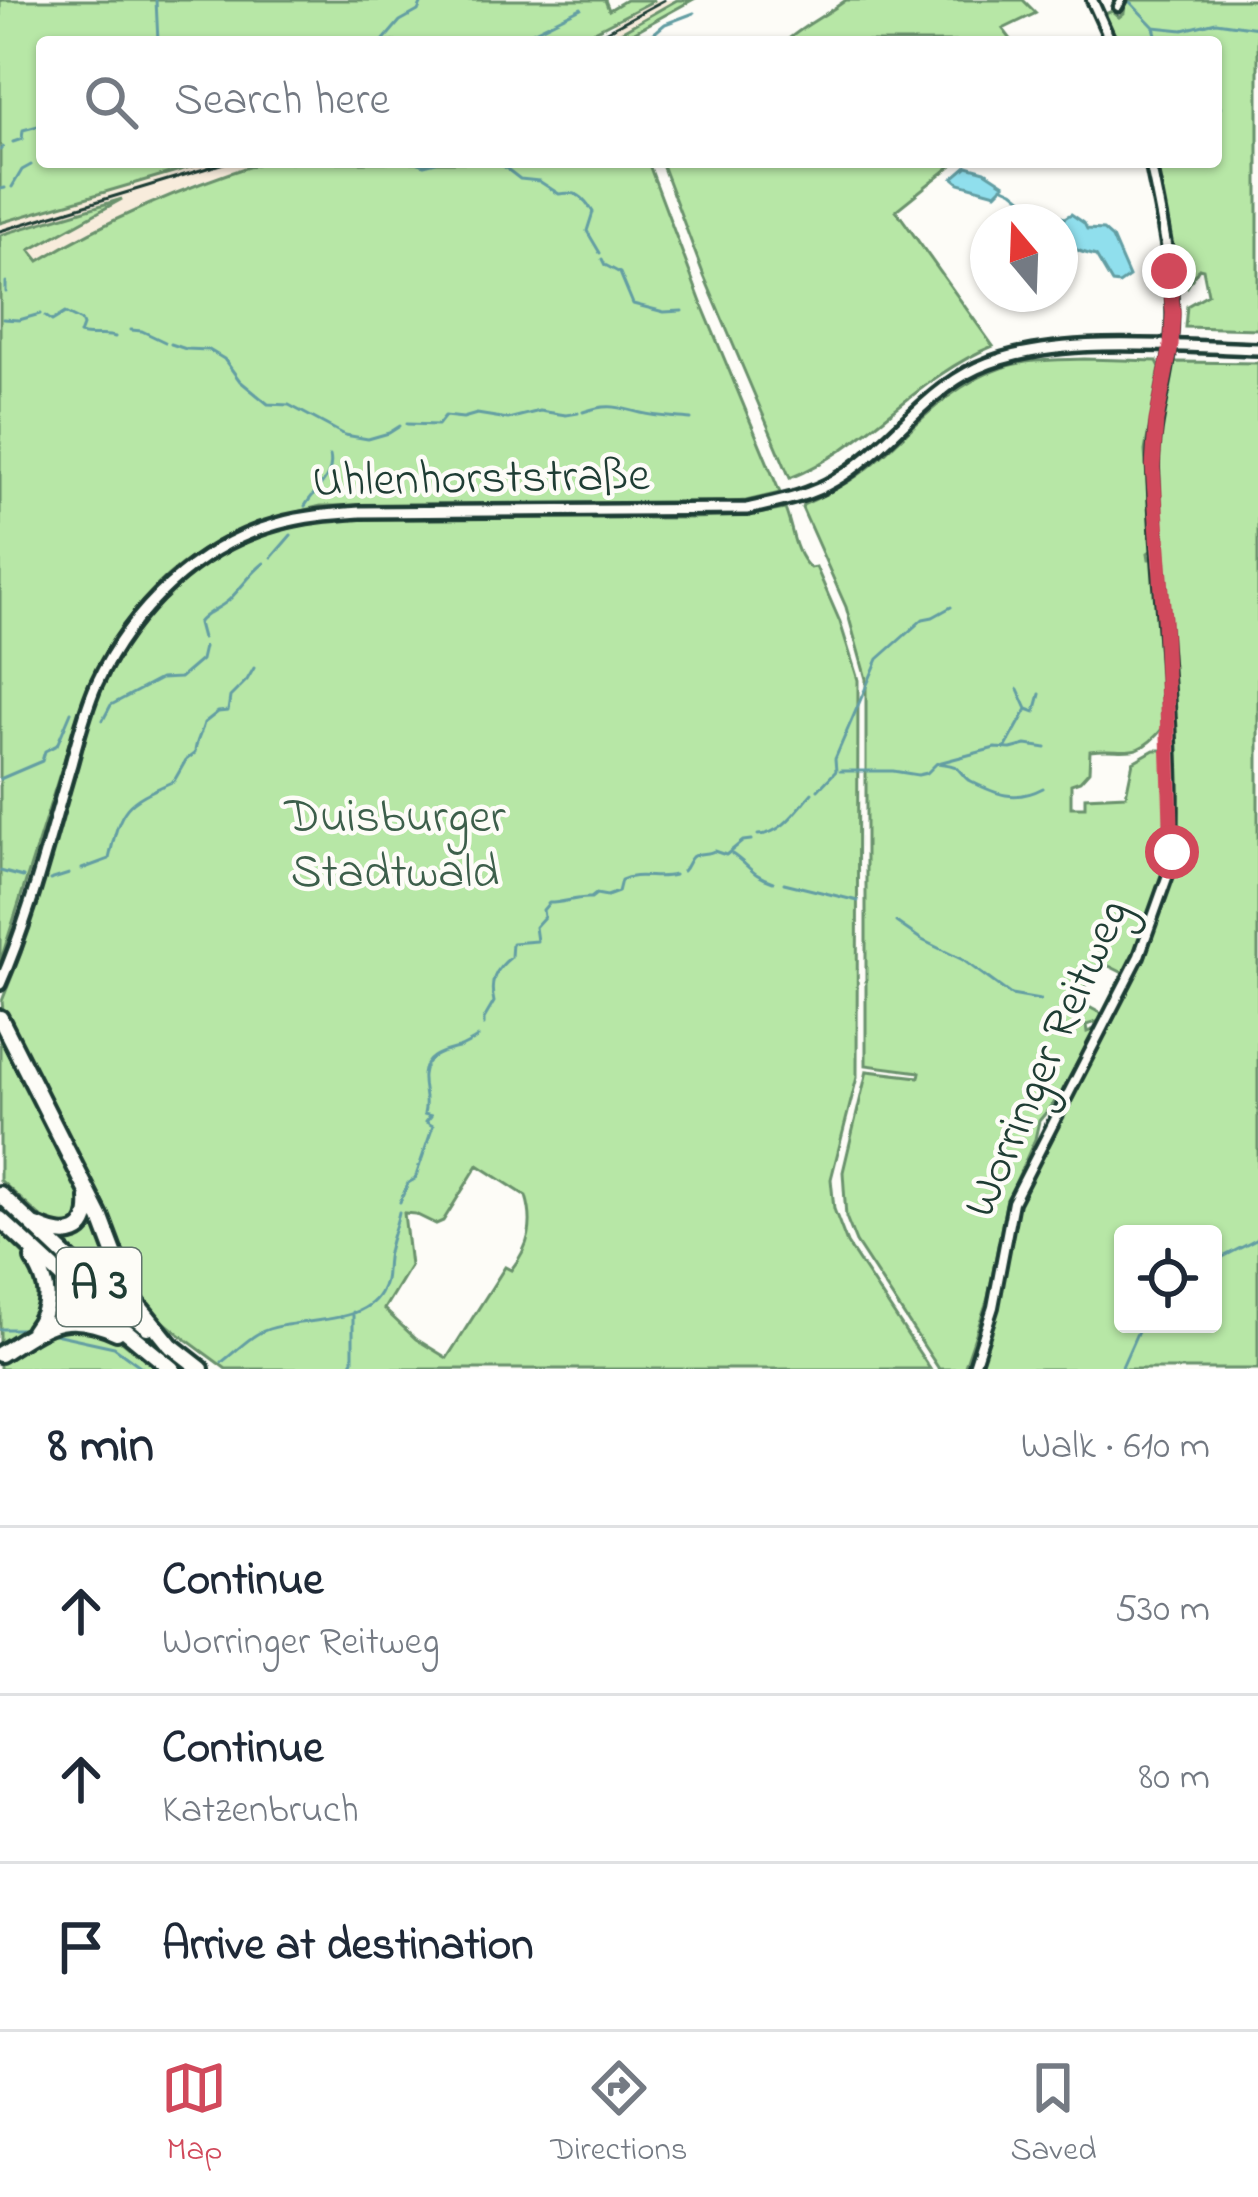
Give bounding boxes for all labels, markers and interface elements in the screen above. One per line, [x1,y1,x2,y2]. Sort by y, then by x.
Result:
search box [36,36,1222,168]
icon: search [78,69,144,135]
text: Search here [174,69,390,135]
north arrow [970,204,1078,312]
route end [1142,244,1196,298]
street label: Uhlenhorststraße [312,442,651,518]
park label: Duisburger Stadtwald [283,784,506,909]
route start [1145,825,1199,879]
street label: Worringer Reitweg [947,889,1150,1230]
map controls [1114,1225,1222,1333]
button: locate [1114,1225,1222,1333]
road number: A 3 [57,1248,141,1326]
text: 8 min [48,1410,154,1485]
text: Walk · 610 m [1021,1419,1210,1476]
text: Continue [162,1549,323,1615]
icon: ahead [48,1578,114,1644]
text: 530 m [1115,1582,1210,1639]
text: Worringer Reitweg [162,1615,440,1672]
text: Continue [162,1717,323,1783]
icon: ahead [48,1746,114,1812]
text: 80 m [1139,1750,1210,1807]
text: Katzenbruch [162,1783,359,1840]
icon: arrive [48,1914,114,1980]
text: Arrive at destination [162,1914,533,1980]
tab: Map [161,2055,227,2175]
tab: Directions [550,2055,688,2175]
tab: Saved [1010,2055,1097,2175]

